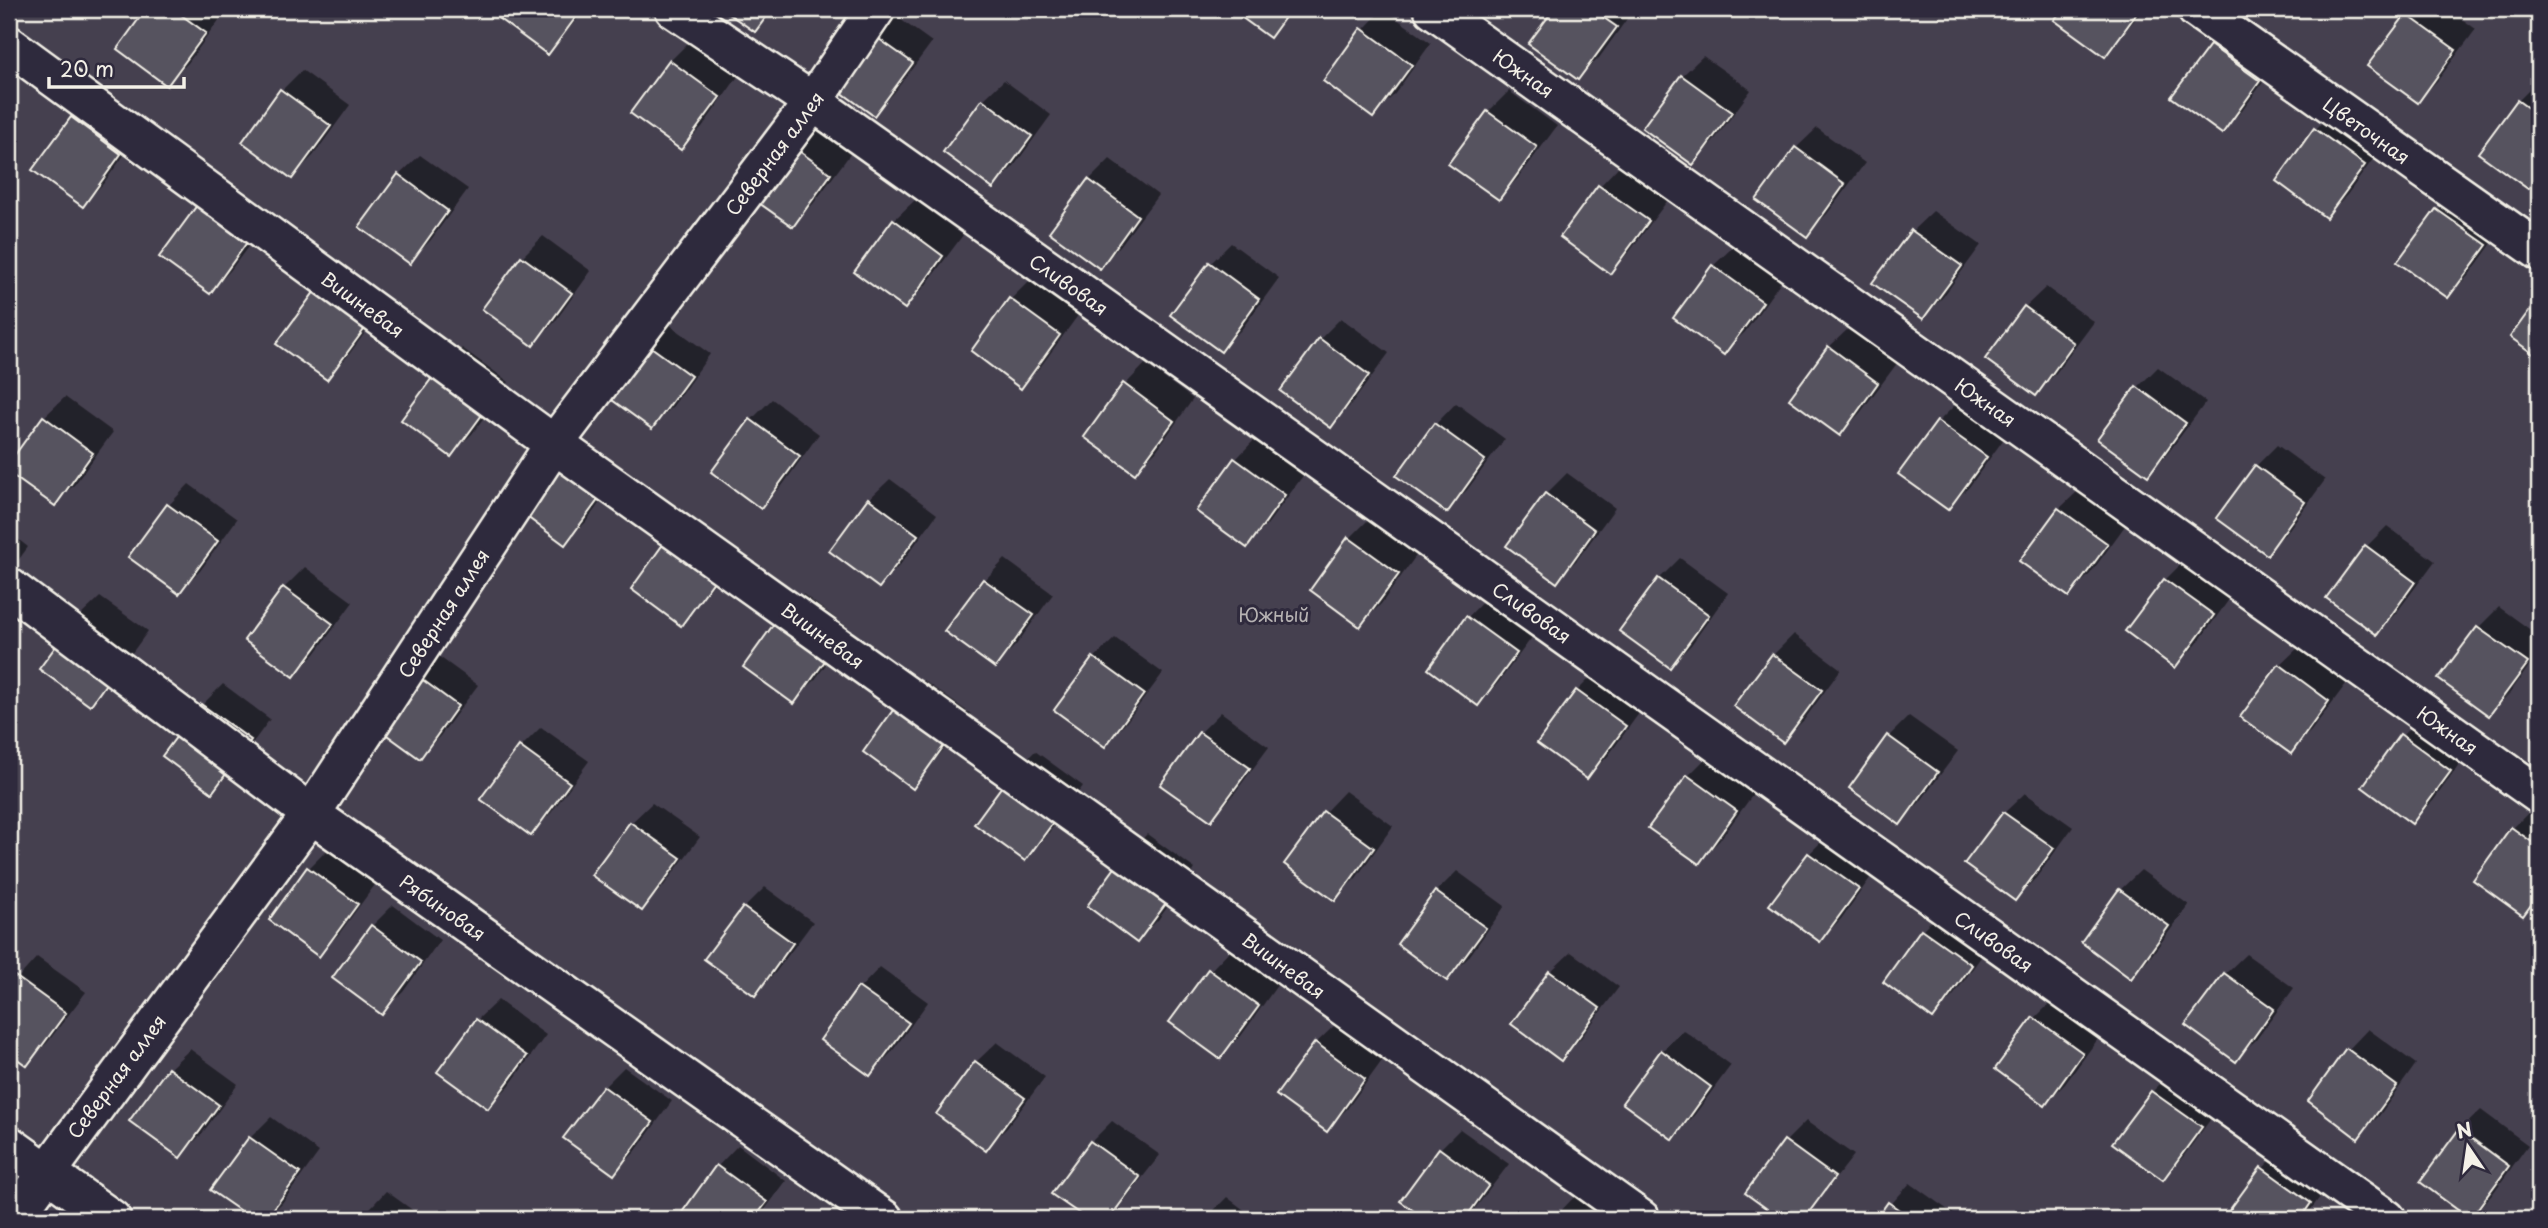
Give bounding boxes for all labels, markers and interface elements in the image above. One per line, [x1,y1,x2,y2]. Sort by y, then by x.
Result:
street label: Южная [1488,42,1560,104]
scale bar [49,46,184,90]
text: 20 m [60,52,114,84]
street label: Северная аллея [718,85,830,221]
street label: Цветочная [2318,90,2416,170]
street label: Сливовая [1024,247,1114,321]
street label: Вишневая [316,264,410,344]
street label: Южная [1950,371,2022,433]
street label: Северная аллея [391,543,495,683]
street label: Сливовая [1487,575,1577,649]
street label: Вишневая [776,595,870,675]
park label: Южный [1238,600,1310,628]
street label: Южная [2412,699,2484,761]
street label: Рябиновая [394,867,492,947]
street label: Сливовая [1949,904,2039,978]
street label: Вишневая [1237,925,1331,1005]
street label: Северная аллея [60,1008,172,1144]
north arrow [2432,1112,2502,1182]
text: N [2453,1114,2474,1145]

